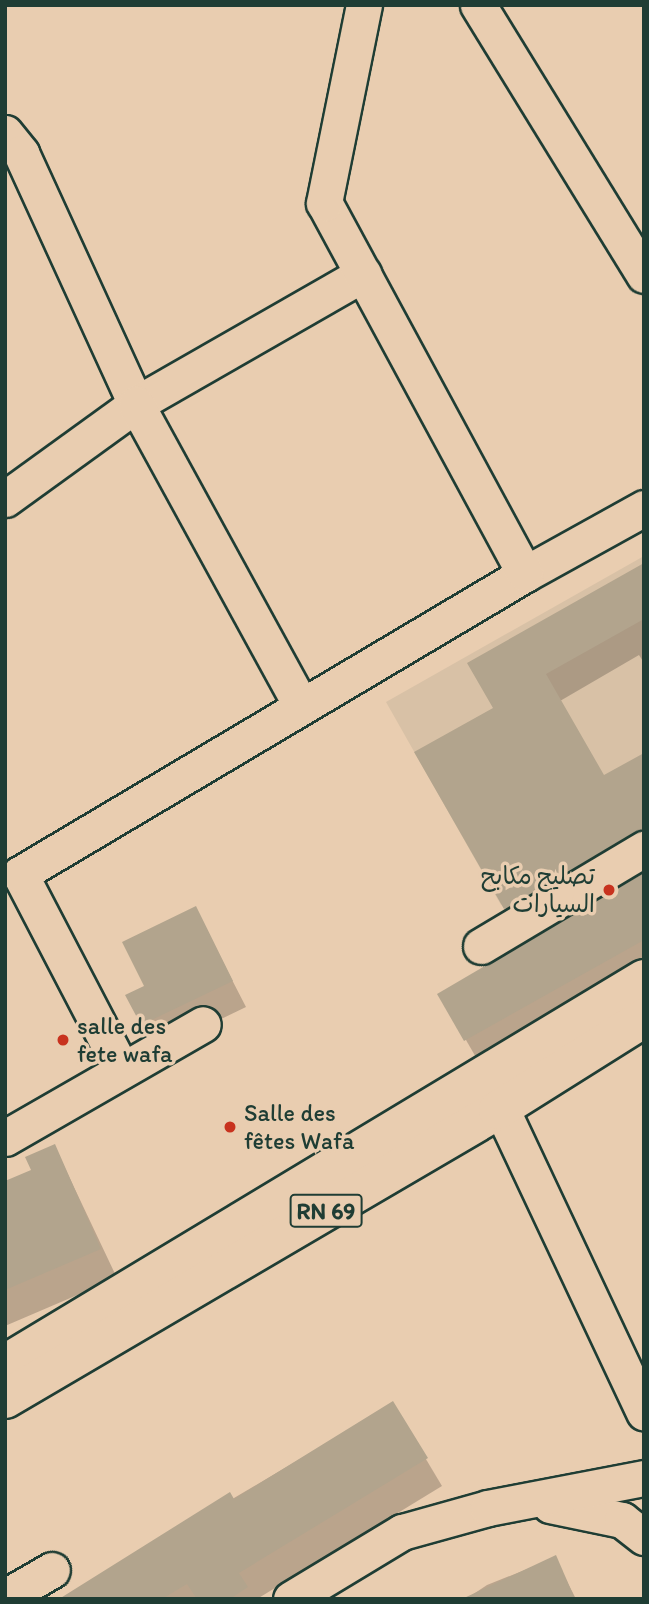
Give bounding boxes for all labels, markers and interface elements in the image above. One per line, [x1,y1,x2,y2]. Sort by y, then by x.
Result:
place label: تصليح مكابح السيارات [481,862,595,918]
marker: تصليح مكابح السيارات [601,882,617,898]
place label: salle des fete wafa [77,1012,172,1068]
marker: salle des fete wafa [55,1032,71,1048]
place label: Salle des fêtes Wafa [244,1099,353,1155]
marker: Salle des fêtes Wafa [222,1119,238,1135]
road number: RN 69 [289,1192,363,1230]

